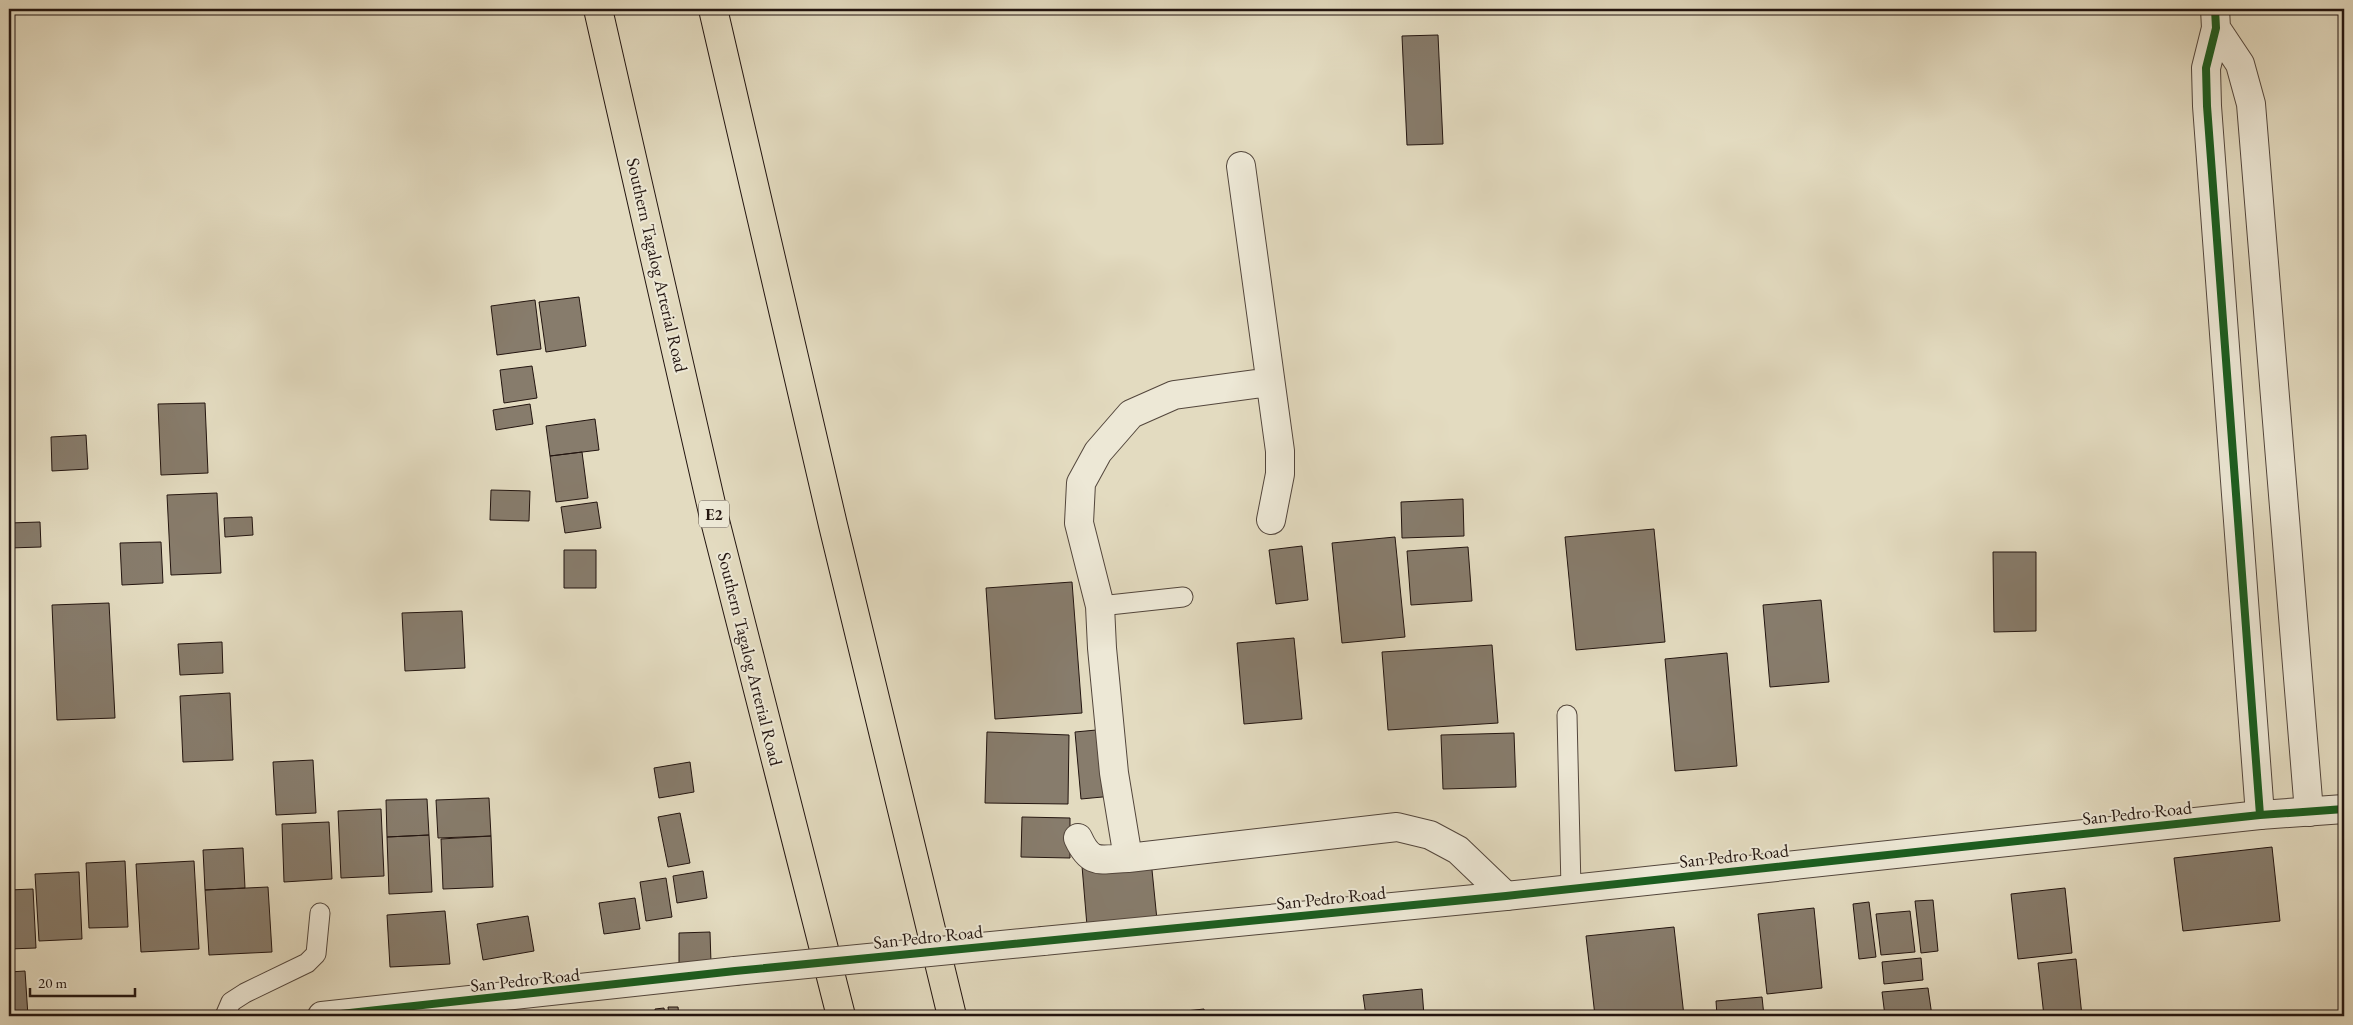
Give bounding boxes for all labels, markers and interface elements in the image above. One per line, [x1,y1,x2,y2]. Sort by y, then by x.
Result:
street label: Southern Tagalog Arterial Road [622,156,694,375]
road number: E2 [699,500,729,528]
street label: Southern Tagalog Arterial Road [713,550,788,769]
street label: San Pedro Road [2081,795,2194,830]
street label: San Pedro Road [1678,838,1791,873]
street label: San Pedro Road [1275,880,1388,915]
street label: San Pedro Road [872,919,985,954]
street label: San Pedro Road [469,962,582,997]
scale bar [30,965,135,997]
text: 20 m [38,973,67,992]

